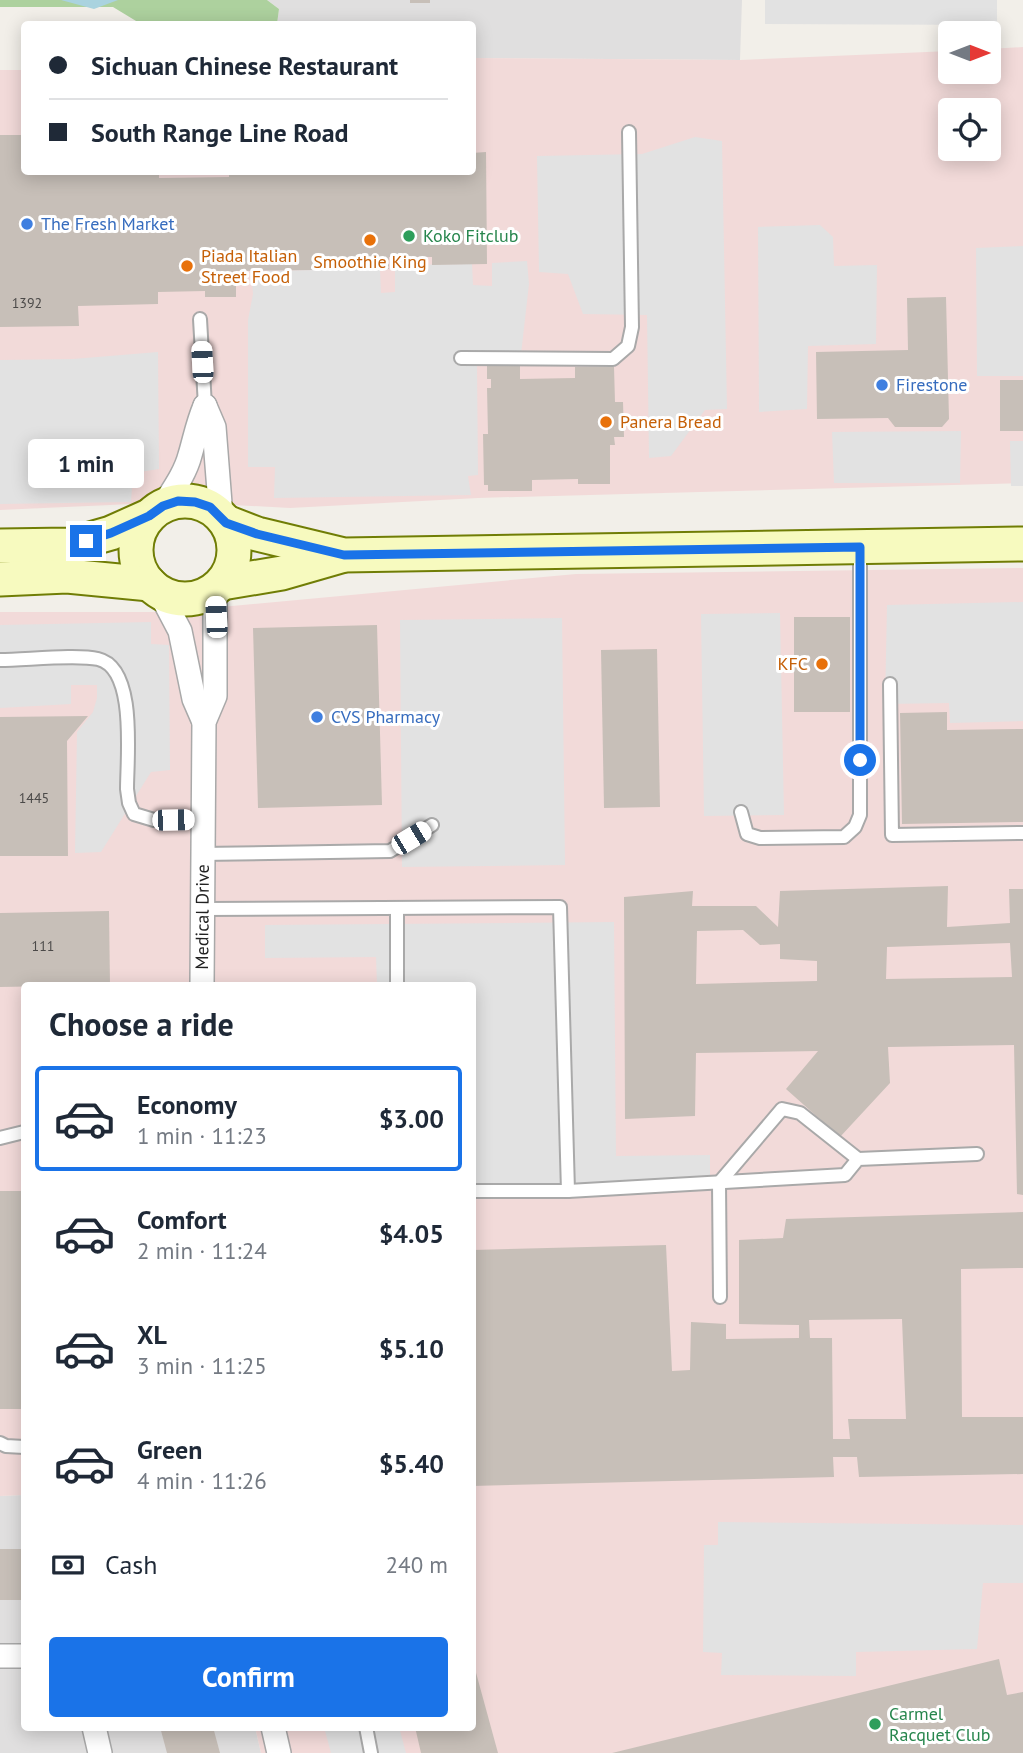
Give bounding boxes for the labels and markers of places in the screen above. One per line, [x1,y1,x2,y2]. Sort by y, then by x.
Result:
place label: The Fresh Market [41,212,175,235]
marker: The Fresh Market [19,216,35,232]
place label: Koko Fitclub [423,224,518,247]
marker: Koko Fitclub [401,228,417,244]
marker: Smoothie King [362,232,378,248]
place label: Piada Italian Street Food [201,244,297,288]
place label: Smoothie King [313,250,427,273]
marker: Piada Italian Street Food [179,258,195,274]
place label: Firestone [896,373,968,396]
marker: Firestone [874,377,890,393]
place label: Panera Bread [620,410,722,433]
marker: Panera Bread [598,414,614,430]
place label: KFC [777,652,808,675]
marker: KFC [814,656,830,672]
place label: CVS Pharmacy [331,705,441,728]
marker: CVS Pharmacy [309,709,325,725]
place label: Carmel Racquet Club [889,1702,991,1746]
marker: Carmel Racquet Club [867,1716,883,1732]

